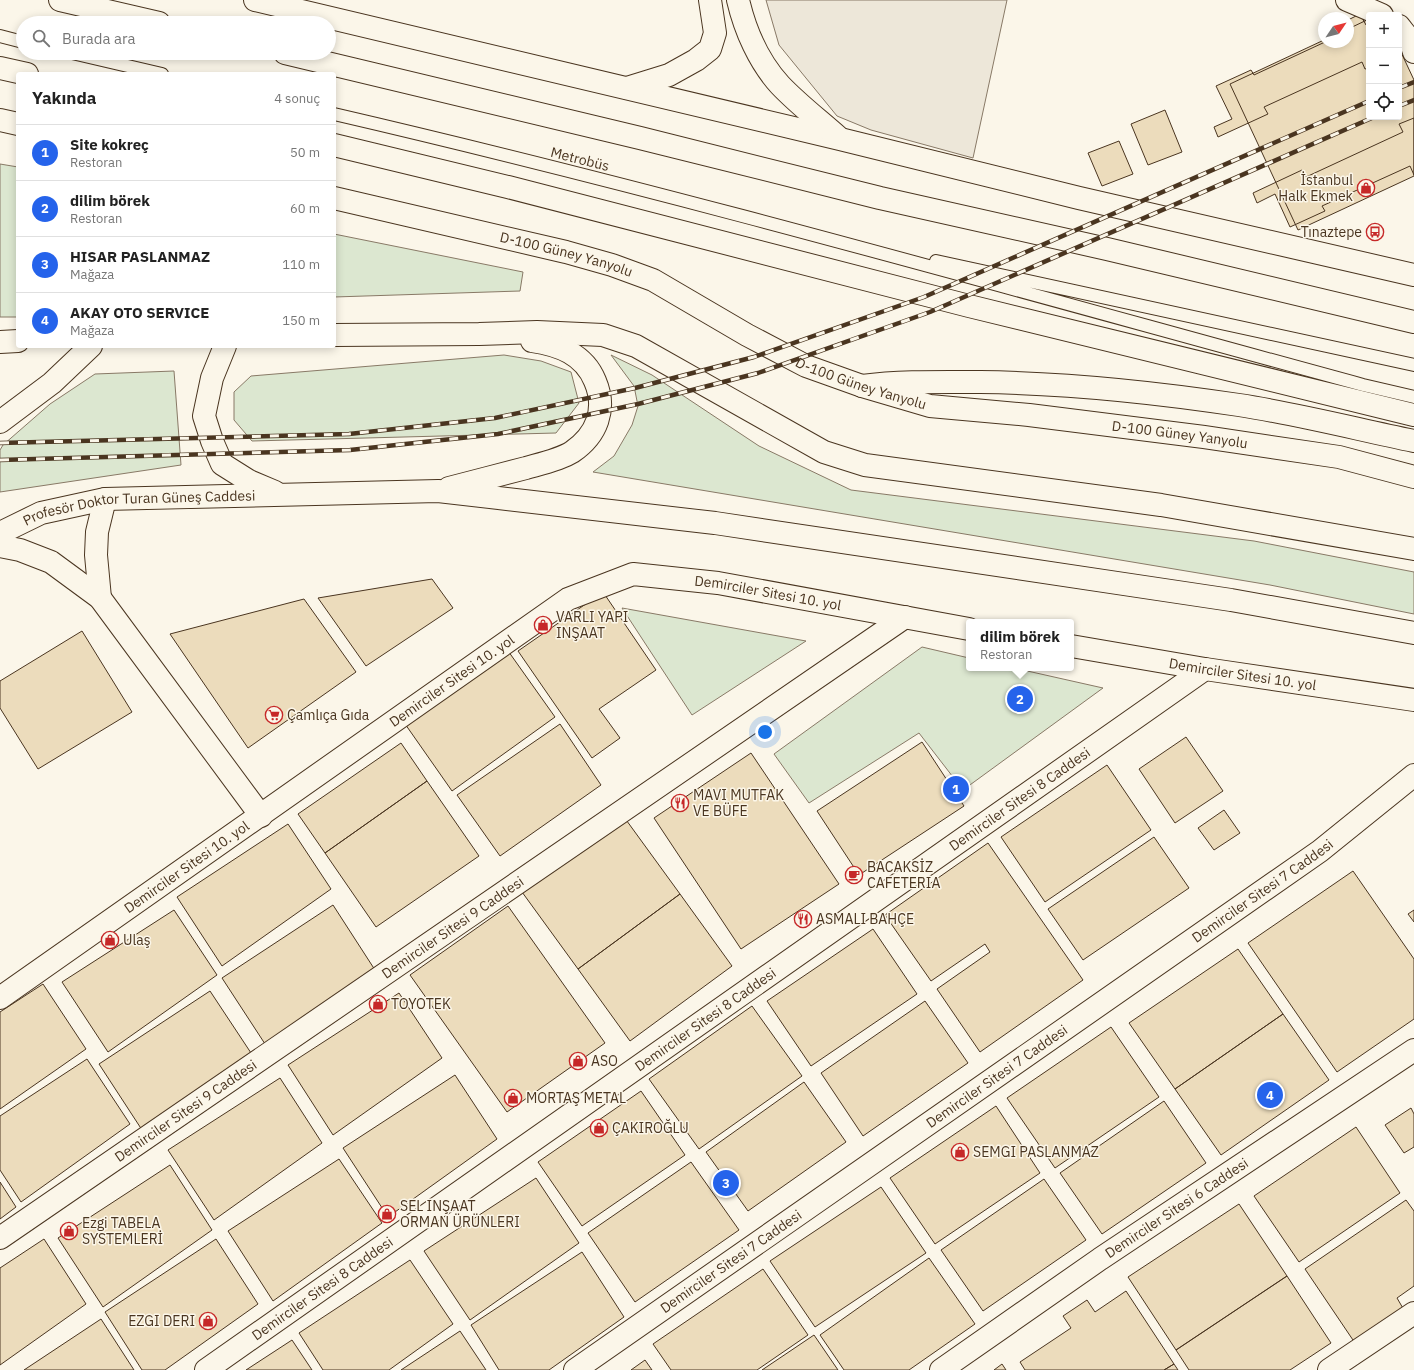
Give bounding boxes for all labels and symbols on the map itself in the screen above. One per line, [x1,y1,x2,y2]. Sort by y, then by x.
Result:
north arrow [1318,12,1354,48]
street label: Metrobüs [549,143,611,175]
place label: İstanbul Halk Ekmek [1278,171,1354,205]
shop icon: İstanbul Halk Ekmek [1356,178,1376,198]
bus stop icon: Tınaztepe [1365,222,1385,242]
place label: Tınaztepe [1301,223,1362,241]
street label: D-100 Güney Yanyolu [498,228,635,281]
street label: D-100 Güney Yanyolu [792,353,929,413]
street label: D-100 Güney Yanyolu [1111,417,1249,452]
street label: Profesör Doktor Turan Güneş Caddesi [20,486,256,530]
street label: Demirciler Sitesi 10. yol [694,572,843,614]
place label: VARLI YAPI INŞAAT [556,608,628,642]
shop icon: VARLI YAPI INŞAAT [533,615,553,635]
street label: Demirciler Sitesi 10. yol [386,630,518,731]
street label: Demirciler Sitesi 10. yol [1168,654,1318,694]
pin: 2 [1007,684,1033,714]
supermarket icon: Çamlıça Gıda [264,705,284,725]
place label: Çamlıça Gıda [287,706,370,724]
your location [755,722,775,742]
street label: Demirciler Sitesi 8 Caddesi [946,743,1094,855]
pin: 1 [943,774,969,804]
place label: MAVI MUTFAK VE BÜFE [693,786,784,820]
restaurant icon: MAVI MUTFAK VE BÜFE [670,793,690,813]
street label: Demirciler Sitesi 10. yol [121,817,253,917]
street label: Demirciler Sitesi 7 Caddesi [1188,835,1337,947]
place label: BACAKSİZ CAFETERIA [867,858,940,892]
cafe icon: BACAKSİZ CAFETERIA [844,865,864,885]
street label: Demirciler Sitesi 9 Caddesi [378,872,527,982]
restaurant icon: ASMALI BAHÇE [793,909,813,929]
place label: ASMALI BAHÇE [816,910,914,928]
shop icon: Ulaş [100,930,120,950]
place label: Ulaş [123,931,151,949]
street label: Demirciler Sitesi 8 Caddesi [631,964,779,1075]
shop icon: TOYOTEK [368,994,388,1014]
place label: TOYOTEK [391,995,451,1013]
street label: Demirciler Sitesi 7 Caddesi [923,1021,1071,1132]
shop icon: ASO [568,1051,588,1071]
place label: ASO [591,1052,618,1070]
street label: Demirciler Sitesi 9 Caddesi [111,1056,260,1166]
pin: 4 [1257,1080,1283,1110]
shop icon: MORTAŞ METAL [503,1088,523,1108]
place label: MORTAŞ METAL [526,1089,626,1107]
shop icon: ÇAKIROĞLU [589,1118,609,1138]
place label: ÇAKIROĞLU [612,1118,689,1137]
shop icon: SEMGI PASLANMAZ [950,1142,970,1162]
place label: SEMGI PASLANMAZ [973,1143,1099,1161]
street label: Demirciler Sitesi 6 Caddesi [1102,1154,1252,1262]
pin: 3 [713,1168,739,1198]
place label: SEL INŞAAT ORMAN ÜRÜNLERI [400,1197,520,1231]
shop icon: SEL INŞAAT ORMAN ÜRÜNLERI [377,1204,397,1224]
street label: Demirciler Sitesi 7 Caddesi [657,1206,805,1317]
place label: Ezgi TABELA SYSTEMLERİ [82,1214,163,1248]
shop icon: Ezgi TABELA SYSTEMLERİ [59,1221,79,1241]
street label: Demirciler Sitesi 8 Caddesi [248,1233,396,1344]
shop icon: EZGI DERI [198,1311,218,1331]
place label: EZGI DERI [128,1312,195,1330]

